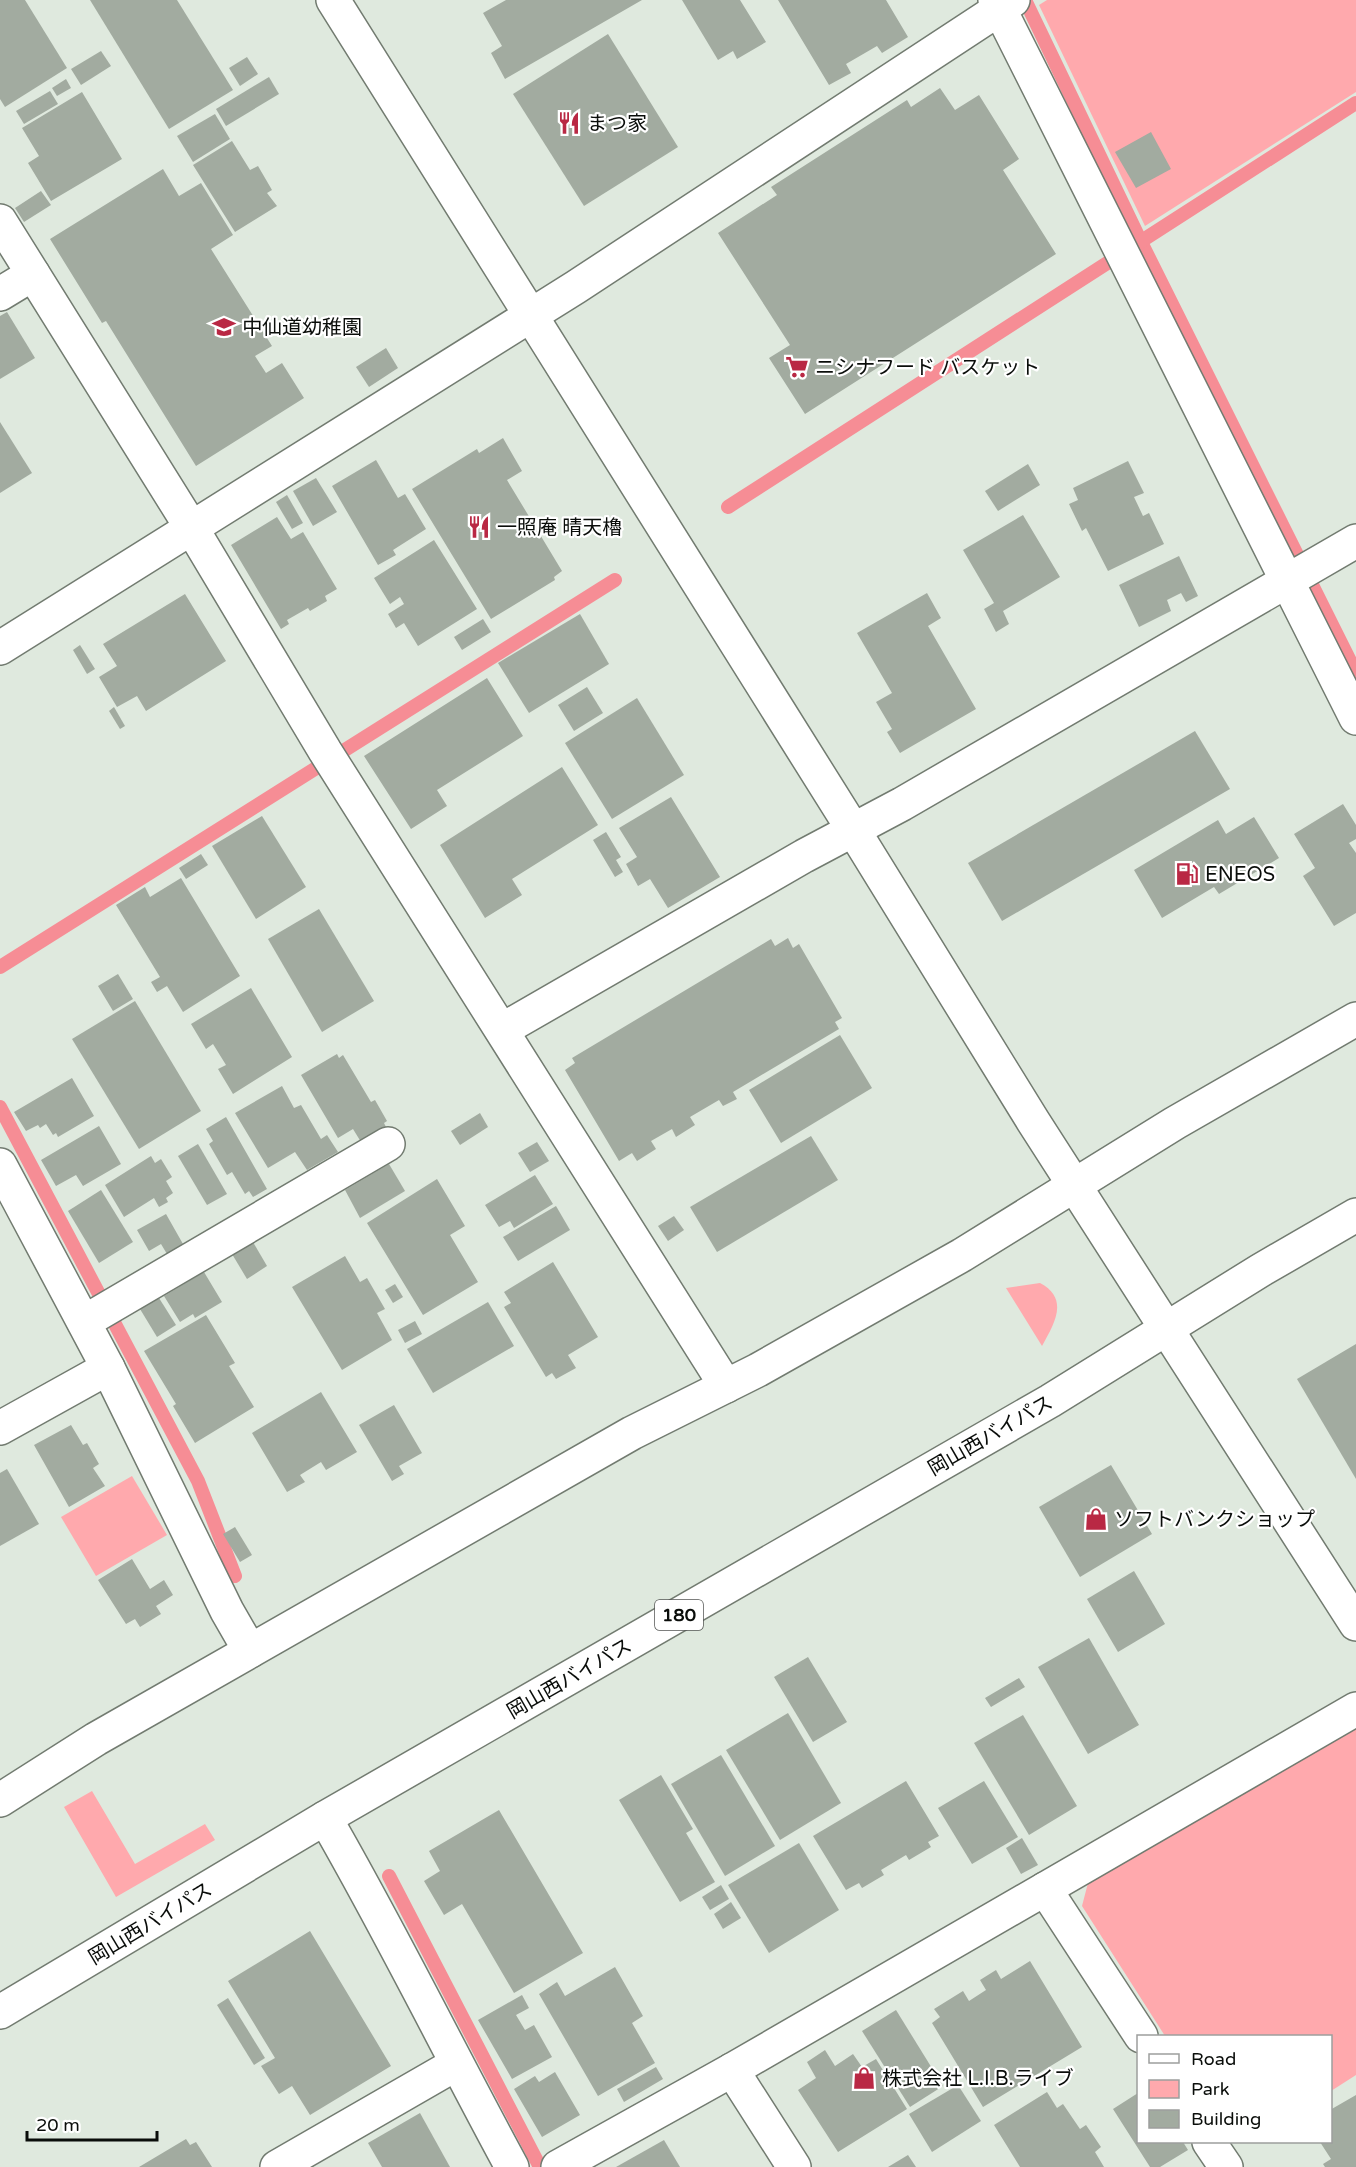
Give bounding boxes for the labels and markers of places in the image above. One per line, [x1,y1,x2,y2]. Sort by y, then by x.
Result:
restaurant icon: まつ家 [556,110,582,136]
place label: まつ家 [587,112,647,136]
school or university icon: 中仙道幼稚園 [211,314,237,340]
place label: 中仙道幼稚園 [242,316,362,340]
supermarket icon: ニシナフード バスケット [784,354,810,380]
place label: ニシナフード バスケット [815,356,1040,380]
restaurant icon: 一照庵 晴天櫓 [466,514,492,540]
place label: 一照庵 晴天櫓 [497,516,622,540]
fuel station icon: ENEOS [1174,861,1200,887]
place label: ENEOS [1205,863,1275,887]
shop icon: ソフトバンクショップ [1083,1506,1109,1532]
place label: ソフトバンクショップ [1114,1508,1315,1532]
shop icon: 株式会社 L.I.B.ライブ [851,2065,877,2091]
place label: 株式会社 L.I.B.ライブ [882,2067,1074,2091]

